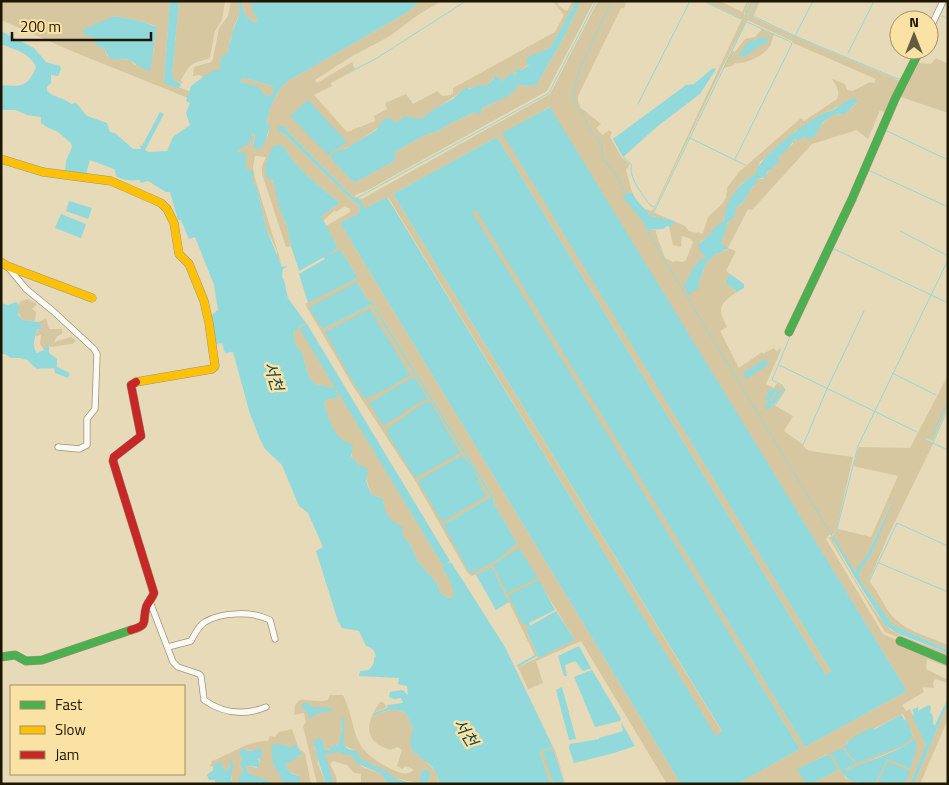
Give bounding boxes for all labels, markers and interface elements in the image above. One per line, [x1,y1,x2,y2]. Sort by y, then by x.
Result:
scale bar [12,10,151,42]
north arrow [889,10,939,60]
text: N [909,11,919,32]
text: 200 m [20,15,61,38]
water label: 서천 [258,358,290,396]
legend [10,685,185,775]
text: Fast [55,693,83,716]
water label: 서천 [448,713,485,753]
text: Slow [55,718,86,741]
text: Jam [55,743,79,766]

